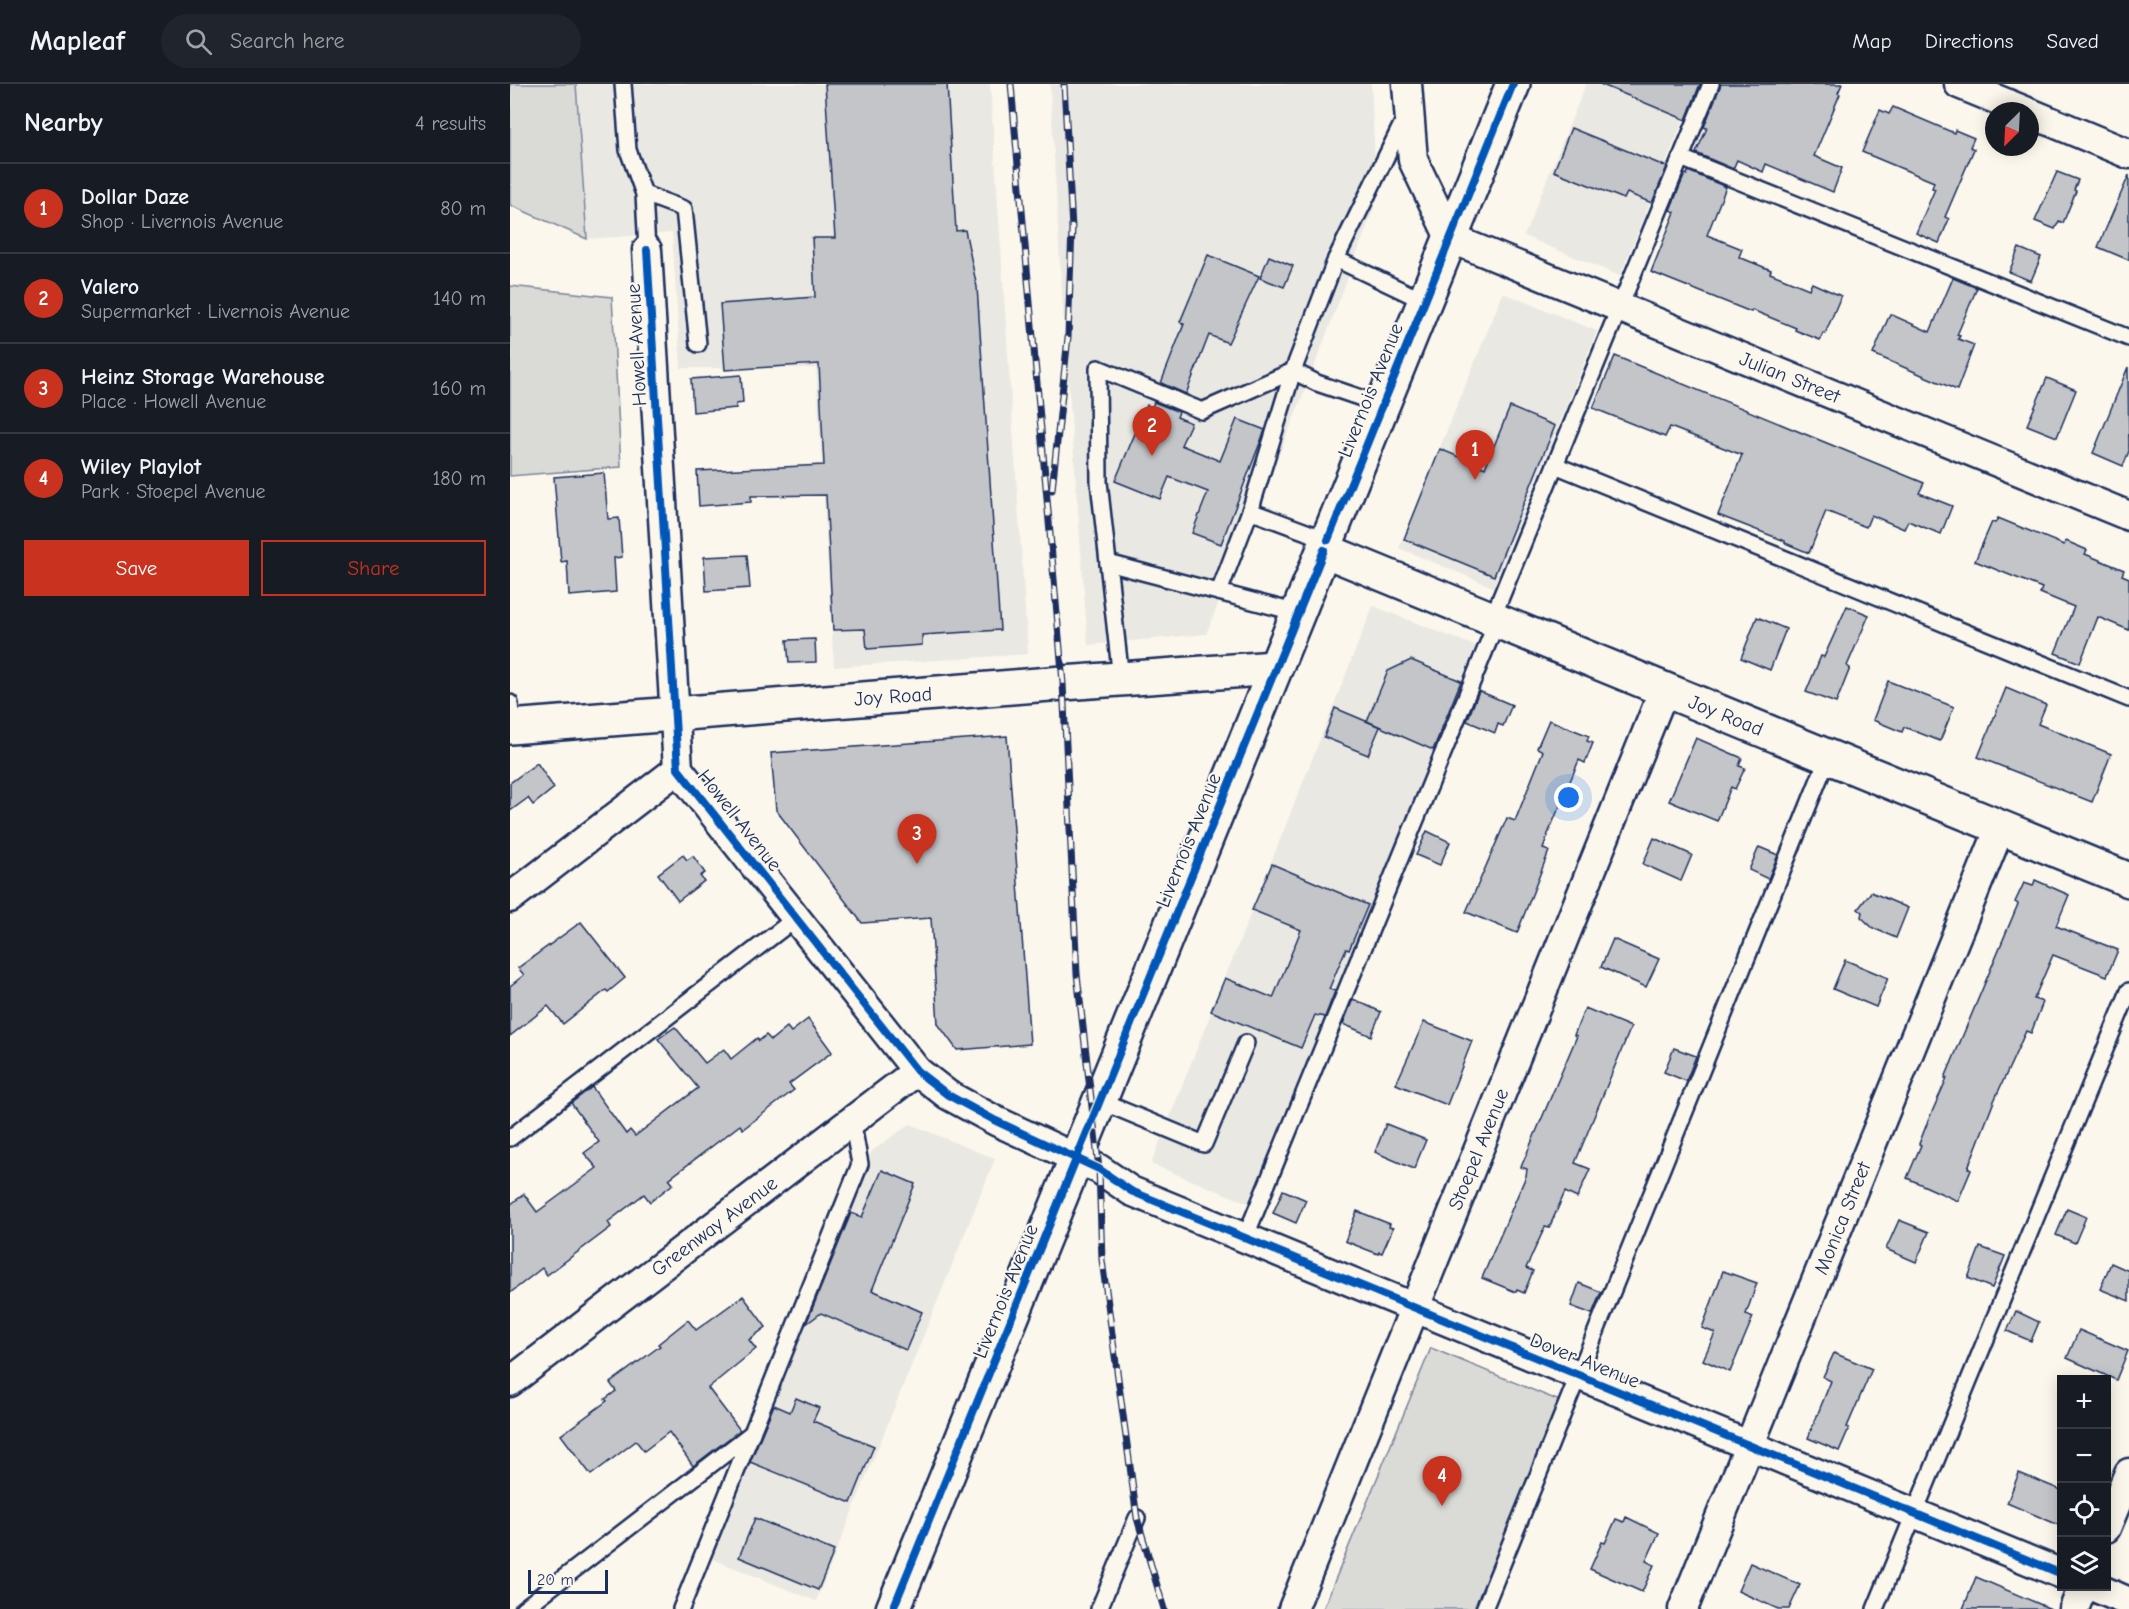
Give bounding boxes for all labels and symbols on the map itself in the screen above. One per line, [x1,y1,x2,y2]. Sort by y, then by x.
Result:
north arrow [1985,102,2039,156]
street label: Howell Avenue [622,283,651,407]
street label: Livernois Avenue [1333,320,1408,461]
street label: Julian Street [1736,347,1845,409]
pin: 2 [1132,406,1172,456]
pin: 1 [1456,430,1494,480]
street label: Joy Road [853,682,933,711]
street label: Joy Road [1685,690,1766,741]
street label: Howell Avenue [693,765,786,876]
street label: Livernois Avenue [1151,770,1226,911]
your location [1554,783,1583,812]
pin: 3 [898,814,936,864]
street label: Stoepel Avenue [1444,1085,1513,1213]
street label: Monica Street [1809,1157,1876,1278]
street label: Greenway Avenue [647,1172,782,1281]
street label: Livernois Avenue [968,1221,1043,1362]
street label: Dover Avenue [1527,1328,1643,1393]
pin: 4 [1422,1456,1462,1506]
scale bar [528,1567,608,1594]

